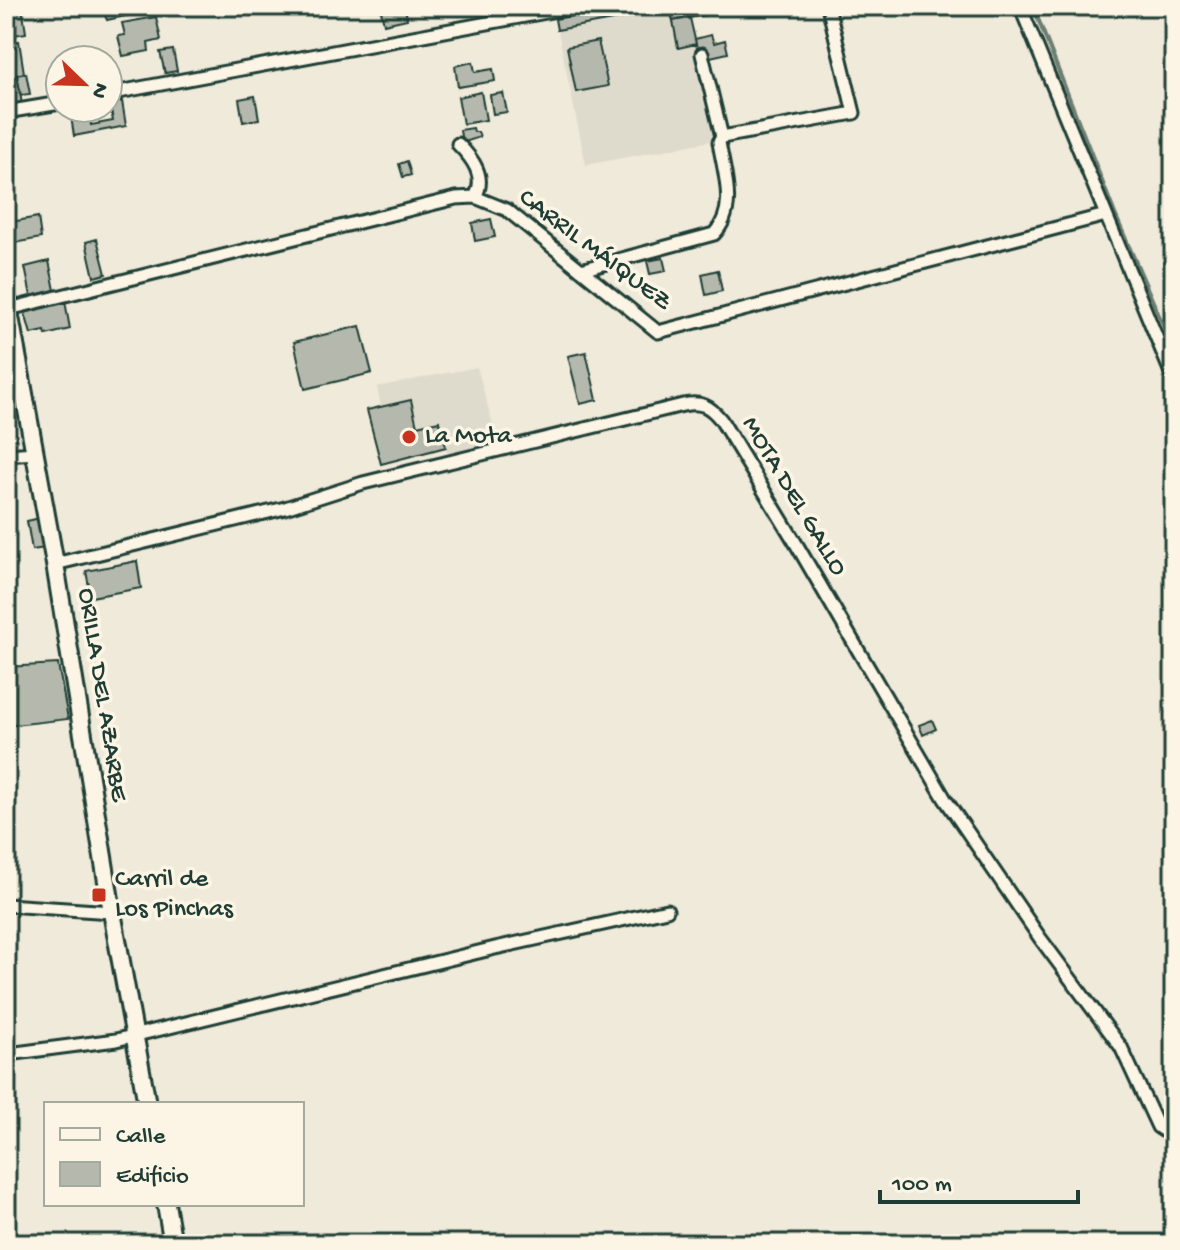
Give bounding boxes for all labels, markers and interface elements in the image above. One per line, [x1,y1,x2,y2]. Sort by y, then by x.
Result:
north arrow [44,44,124,124]
text: N [84,79,114,102]
street label: CARRIL MÁIQUEZ [511,183,678,319]
street label: MOTA DEL GALLO [733,412,853,583]
place label: La Mota [425,422,513,453]
marker: La Mota [400,428,418,446]
street label: ORILLA DEL AZARBE [69,586,133,805]
place label: Carril de Los Pinchas [115,865,234,926]
marker: Carril de Los Pinchas [90,886,108,904]
legend [44,1102,304,1206]
text: Calle [116,1123,166,1152]
scale bar [880,1154,1078,1204]
text: Edificio [116,1163,189,1192]
text: 100 m [891,1171,952,1200]

